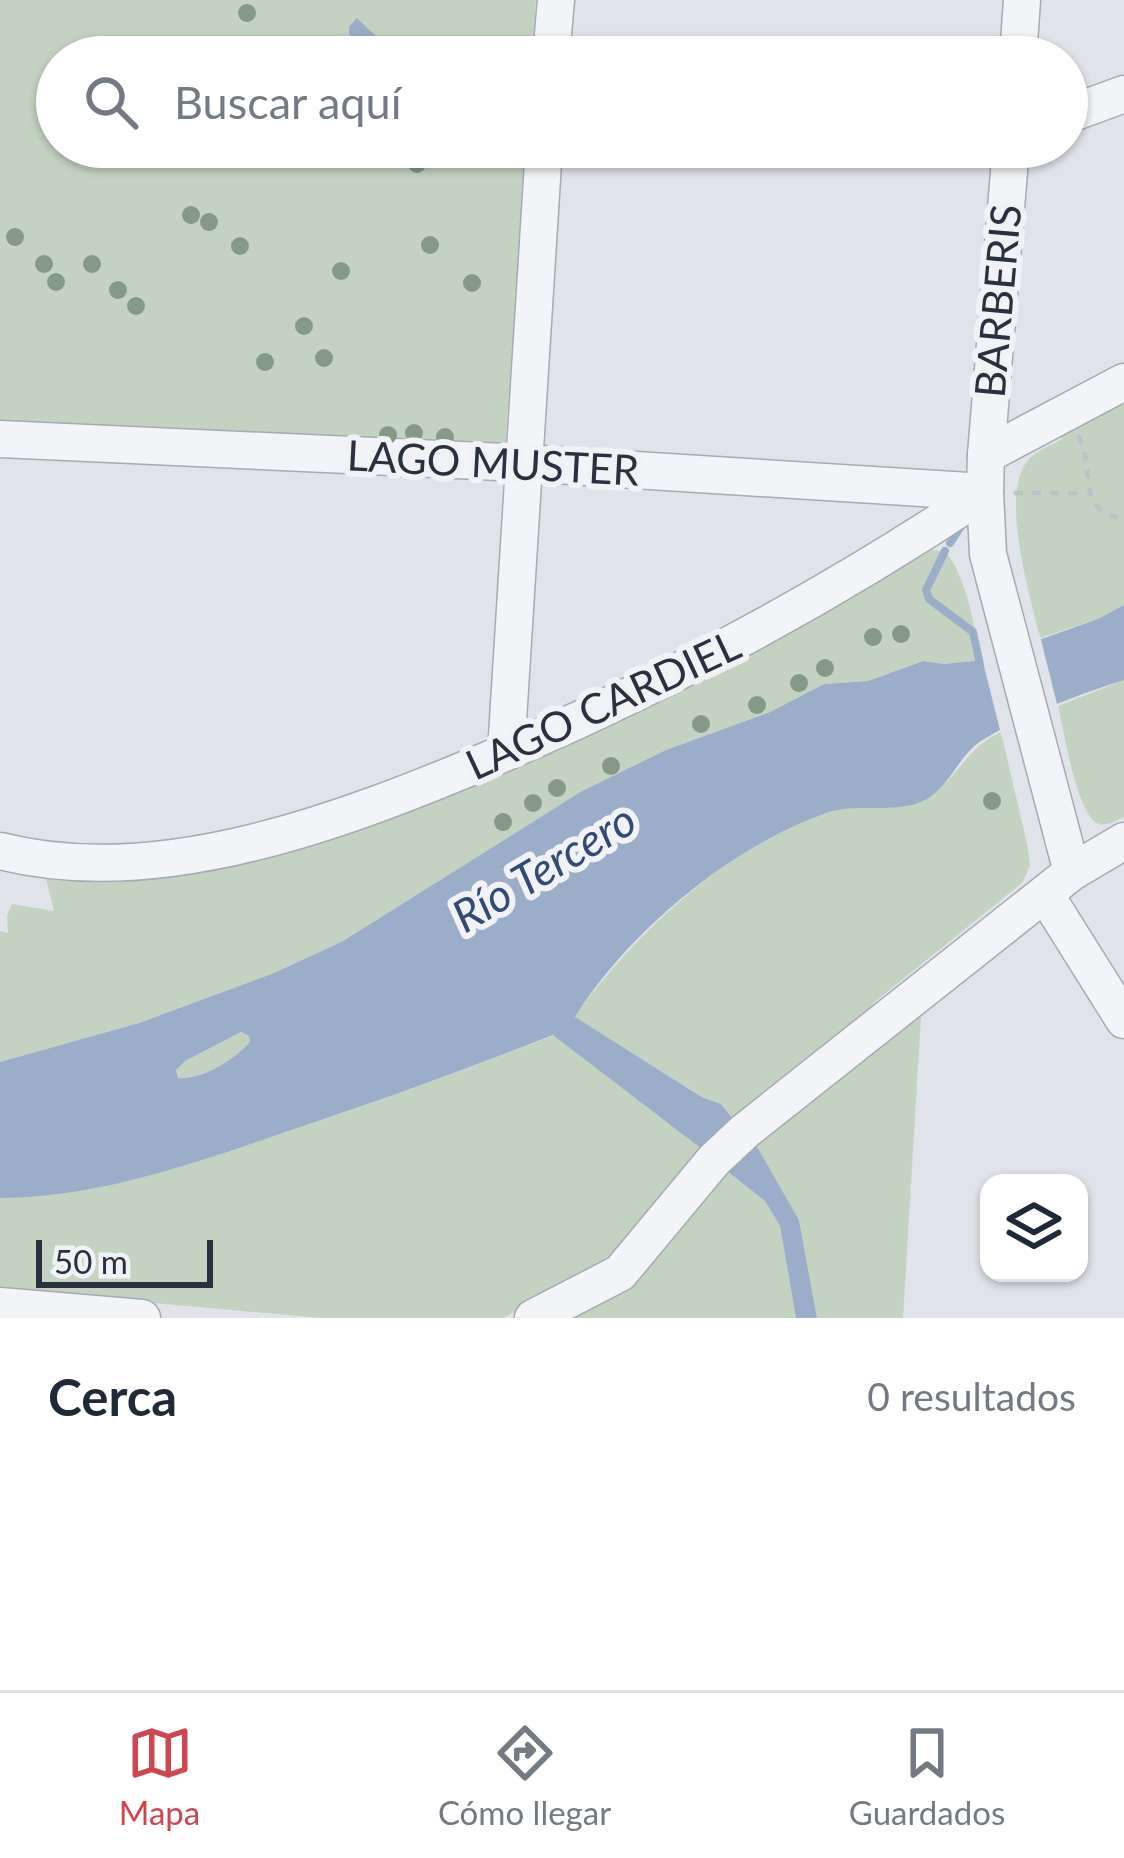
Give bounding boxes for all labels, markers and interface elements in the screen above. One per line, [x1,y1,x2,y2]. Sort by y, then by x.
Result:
search box [36,36,1088,168]
icon: search [78,69,144,135]
text: Buscar aquí [174,75,401,129]
street label: BARBERIS [964,202,1030,400]
street label: LAGO MUSTER [346,429,641,495]
street label: LAGO CARDIEL [458,619,748,789]
water label: Río Tercero [442,791,645,943]
map controls [980,1174,1088,1282]
button: layers [980,1174,1088,1282]
scale bar [36,1234,213,1287]
text: 50 m [54,1241,128,1281]
text: Cerca [48,1366,177,1427]
text: 0 resultados [867,1373,1076,1419]
tab: Mapa [119,1720,200,1832]
tab: Cómo llegar [438,1720,611,1832]
tab: Guardados [849,1720,1005,1832]

